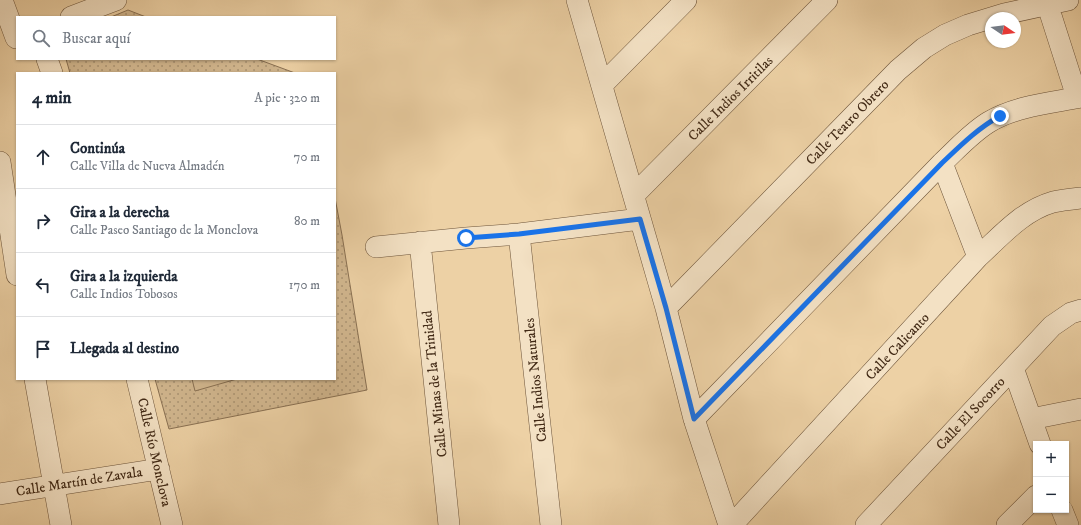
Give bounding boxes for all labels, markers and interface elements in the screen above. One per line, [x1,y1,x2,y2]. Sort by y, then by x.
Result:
north arrow [985,12,1021,48]
search box [16,16,336,60]
icon: search [30,27,52,49]
text: Buscar aquí [62,29,130,48]
street label: Calle Indios Irritilas [684,52,777,145]
street label: Calle Teatro Obrero [802,76,893,169]
text: 4 min [32,87,71,109]
text: A pie · 320 m [254,90,320,106]
route end [991,107,1009,125]
text: Continúa [70,139,125,158]
icon: ahead [32,146,54,168]
text: 70 m [294,149,320,165]
text: Calle Villa de Nueva Almadén [70,158,225,174]
text: Gira a la derecha [70,203,169,222]
icon: right [32,210,54,232]
text: 80 m [294,213,320,229]
text: Calle Paseo Santiago de la Monclova [70,222,258,238]
route start [457,229,475,247]
text: Gira a la izquierda [70,267,178,286]
icon: left [32,274,54,296]
text: 170 m [289,277,320,293]
text: Calle Indios Tobosos [70,286,178,302]
street label: Calle Calicanto [862,309,934,384]
street label: Calle Minas de la Trinidad [418,310,452,458]
street label: Calle Indios Naturales [520,317,551,443]
icon: arrive [32,338,54,360]
text: Llegada al destino [70,339,179,358]
street label: Calle El Socorro [932,373,1009,454]
street label: Calle Río Monclova [133,396,175,508]
map controls [1033,441,1069,513]
button: + [1033,441,1069,477]
street label: Calle Martín de Zavala [15,463,144,501]
button: − [1033,477,1069,513]

